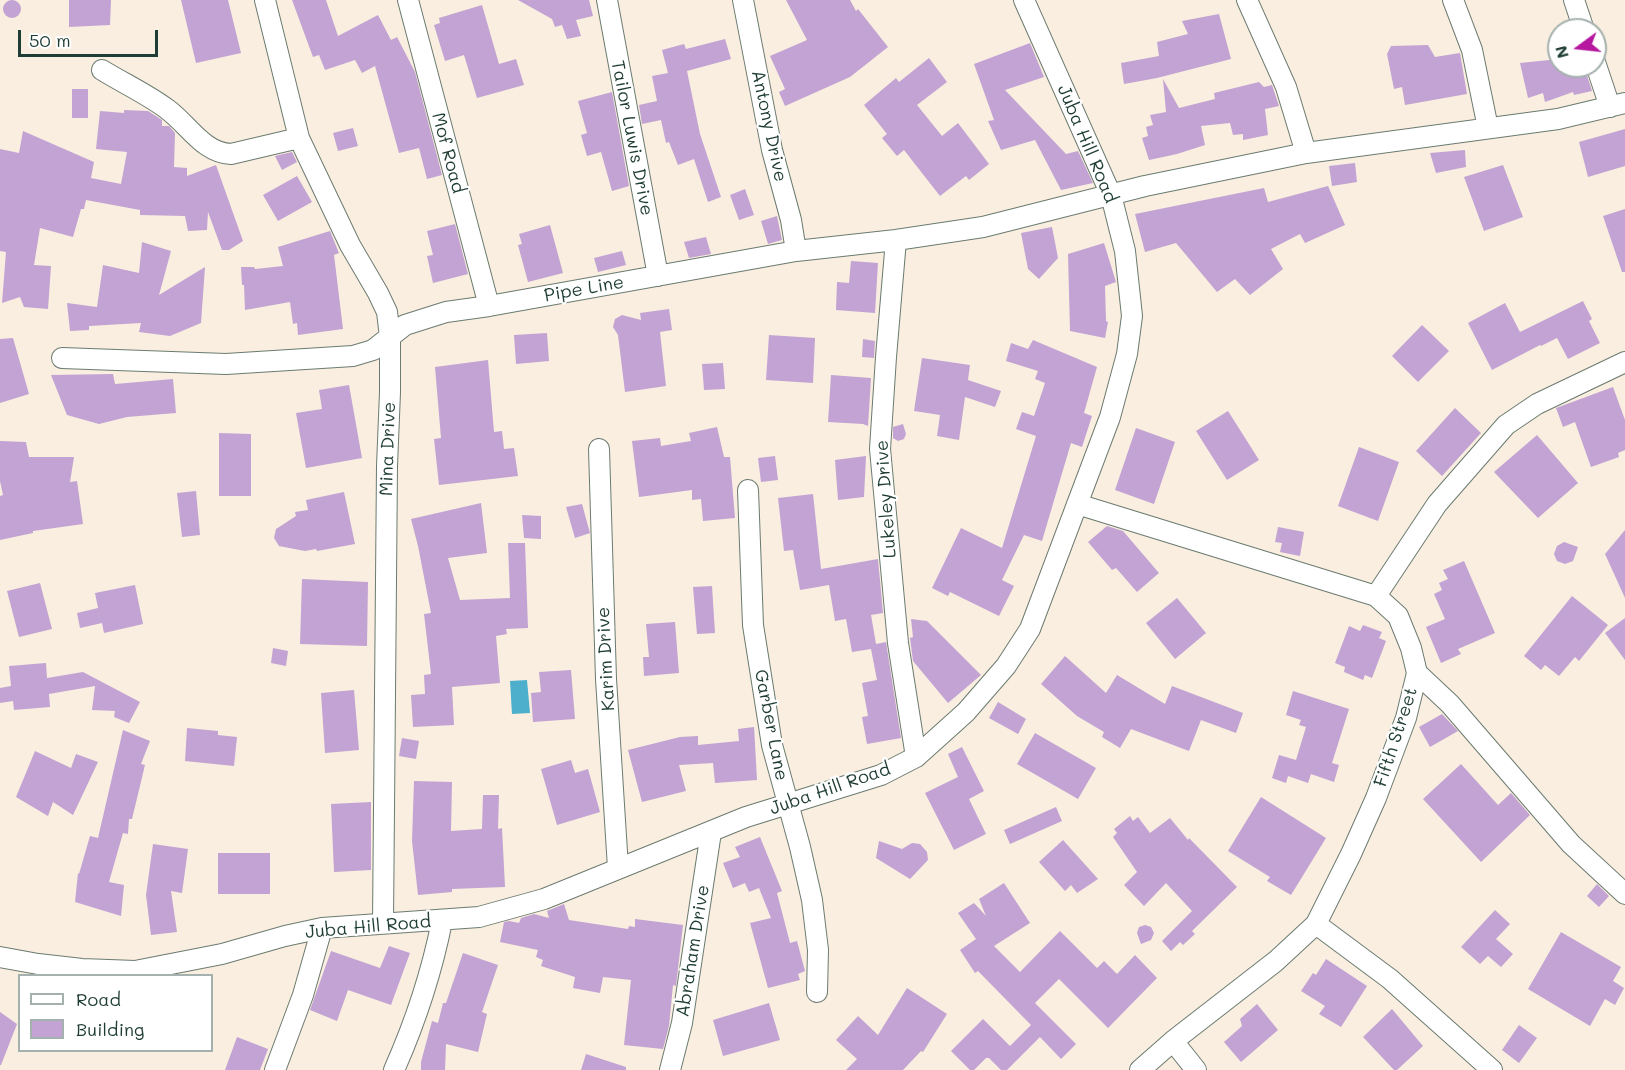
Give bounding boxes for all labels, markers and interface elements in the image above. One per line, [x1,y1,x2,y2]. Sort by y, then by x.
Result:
scale bar [21,18,160,56]
north arrow [1547,18,1607,78]
text: 50 m [29,28,71,52]
text: N [1549,44,1573,61]
street label: Tailor Luwis Drive [606,59,658,217]
street label: Antony Drive [747,68,791,184]
street label: Juba Hill Road [1052,82,1122,206]
street label: Mof Road [427,110,469,196]
street label: Pipe Line [542,271,626,307]
street label: Mina Drive [376,401,400,497]
street label: Lukeley Drive [871,439,901,559]
street label: Karim Drive [592,606,620,712]
street label: Garber Lane [750,668,792,782]
street label: Fifth Street [1370,684,1422,790]
street label: Juba Hill Road [767,758,893,820]
street label: Abraham Drive [672,884,714,1018]
street label: Juba Hill Road [304,911,432,943]
legend [18,974,213,1052]
text: Road [76,987,121,1011]
text: Building [76,1017,144,1041]

